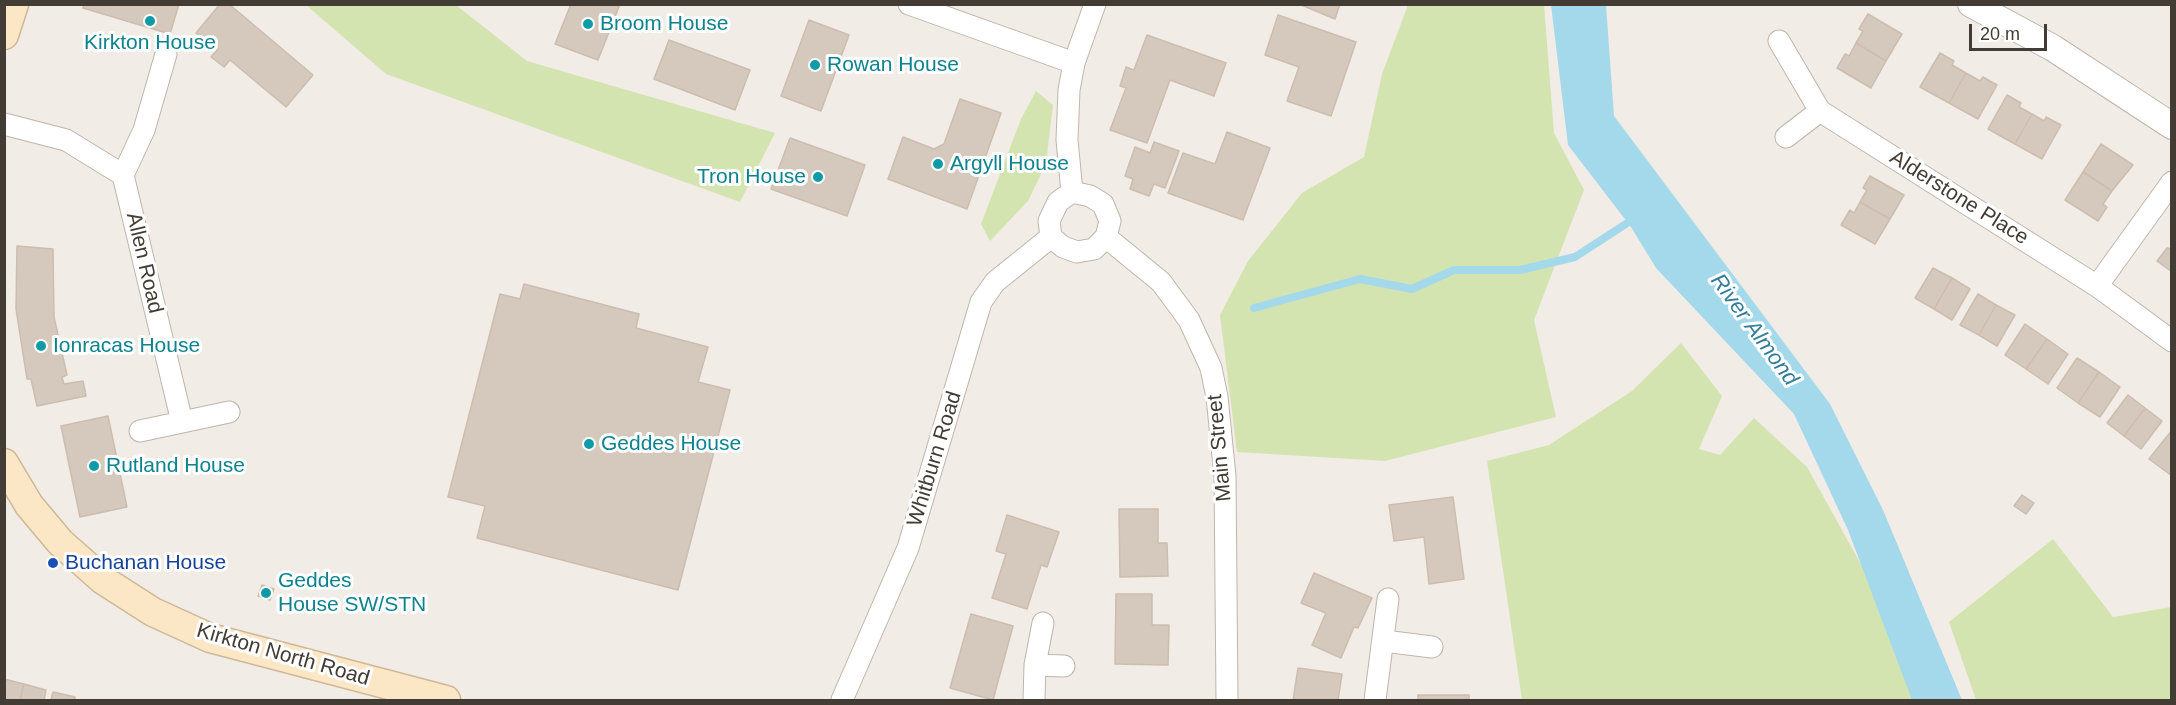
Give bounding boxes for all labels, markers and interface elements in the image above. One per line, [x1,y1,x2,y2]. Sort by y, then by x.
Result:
place label: Broom House [600,11,728,37]
scale bar [1972,12,2050,50]
marker: Kirkton House [143,14,157,28]
marker: Broom House [581,17,595,31]
text: 20 m [1980,24,2020,44]
place label: Kirkton House [84,30,216,56]
place label: Rowan House [827,52,959,78]
marker: Rowan House [808,58,822,72]
street label: Alderstone Place [1885,145,2033,251]
place label: Argyll House [950,151,1069,177]
marker: Argyll House [931,157,945,171]
place label: Tron House [697,164,806,190]
marker: Tron House [811,170,825,184]
street label: Allen Road [120,210,168,316]
water label: River Almond [1705,269,1803,391]
place label: Ionracas House [53,333,200,359]
marker: Ionracas House [34,339,48,353]
street label: Whitburn Road [902,388,968,530]
street label: Main Street [1203,393,1237,503]
place label: Geddes House [601,431,741,457]
marker: Geddes House [582,437,596,451]
place label: Rutland House [106,453,245,479]
marker: Rutland House [87,459,101,473]
place label: Buchanan House [65,550,226,576]
marker: Buchanan House [46,556,60,570]
place label: Geddes House SW/STN [278,568,426,618]
marker: Geddes House SW/STN [259,586,273,600]
street label: Kirkton North Road [194,618,372,692]

